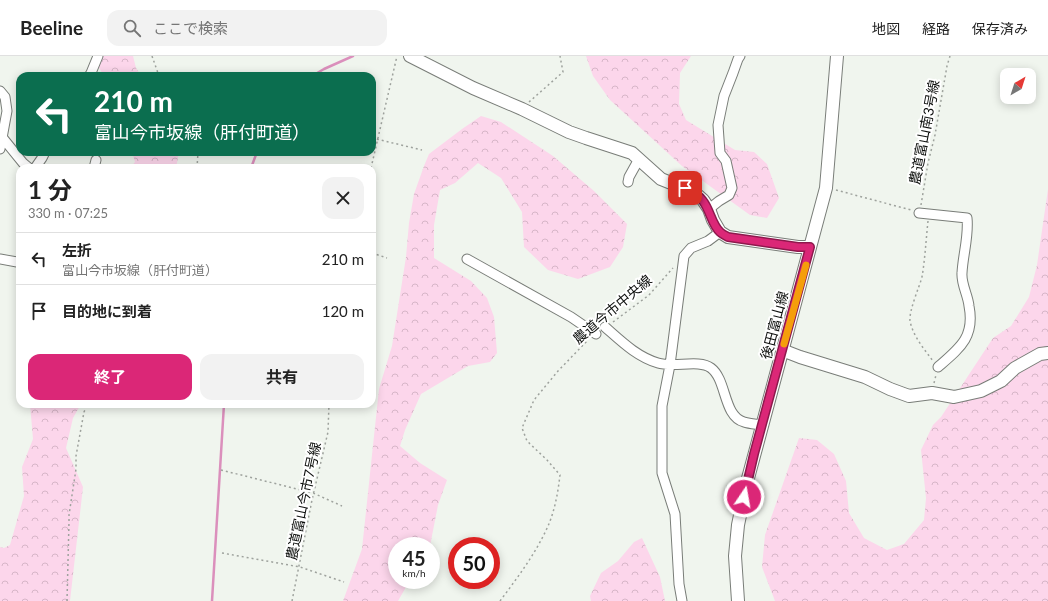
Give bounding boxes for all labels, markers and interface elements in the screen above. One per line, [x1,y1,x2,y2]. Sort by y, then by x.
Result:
search box [107,10,387,46]
text: Beeline [20,16,83,39]
icon: search [121,17,143,39]
text: ここで検索 [153,19,228,37]
text: 地図 [872,20,900,37]
text: 経路 [922,20,950,37]
text: 保存済み [972,20,1028,37]
north arrow [1000,68,1036,104]
map controls [1000,68,1036,104]
street label: 農道富山南3号線 [906,78,942,186]
text: 210 m [94,84,173,118]
icon: left [28,88,80,140]
text: 富山今市坂線（肝付町道） [94,121,310,143]
pin [668,171,702,205]
text: 1 分 [28,175,72,204]
button: close [322,177,364,219]
icon: arrive [674,177,696,199]
text: 330 m · 07:25 [28,205,108,221]
text: 左折 [62,241,92,259]
icon: left [28,248,50,270]
text: 210 m [322,250,364,268]
text: 富山今市坂線（肝付町道） [62,262,218,278]
street label: 農道今市中央線 [569,271,655,347]
street label: 後田富山線 [757,289,791,361]
icon: arrive [28,300,50,322]
text: 目的地に到着 [62,302,152,320]
text: 120 m [322,302,364,320]
button: 終了 [28,354,192,400]
button: 共有 [200,354,364,400]
street label: 農道富山今市7号線 [282,440,324,562]
position arrow [723,476,765,518]
speed limit sign: 50 [448,537,500,589]
text: 45 [402,546,426,570]
text: km/h [402,567,426,579]

